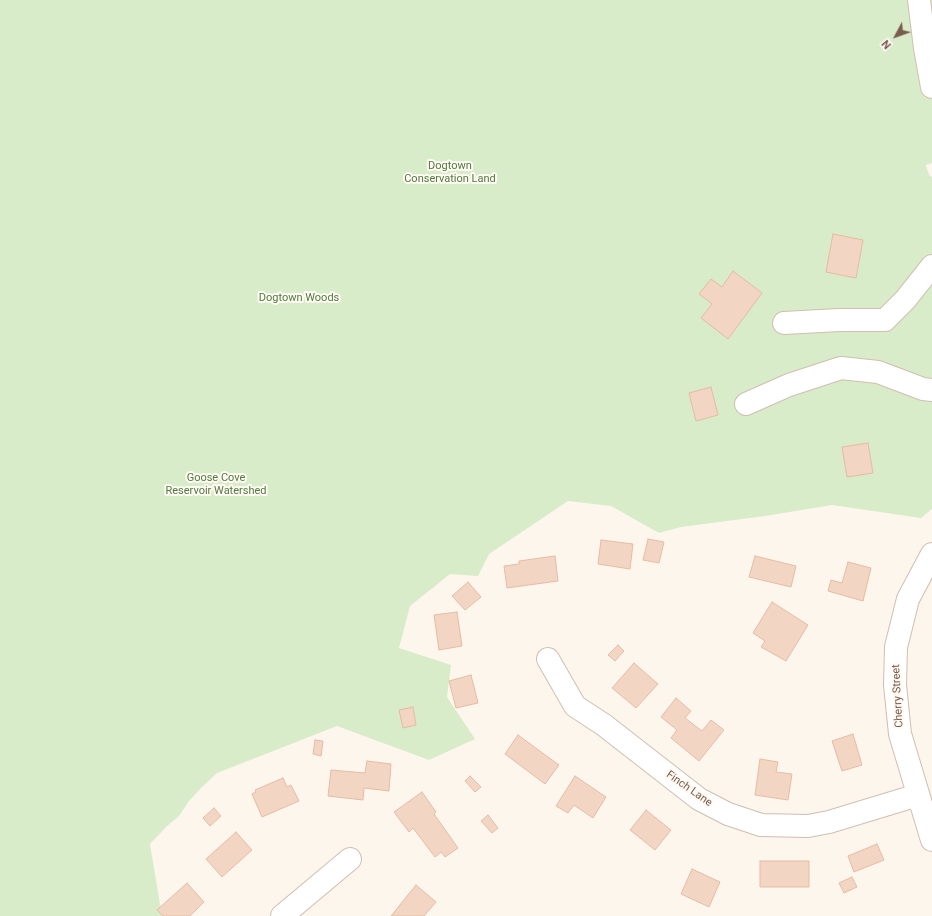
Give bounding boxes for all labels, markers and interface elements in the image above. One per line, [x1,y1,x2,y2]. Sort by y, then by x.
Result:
north arrow [876,16,916,56]
text: N [879,37,894,51]
park label: Dogtown Conservation Land [404,159,496,185]
park label: Dogtown Woods [259,291,339,305]
park label: Goose Cove Reservoir Watershed [165,471,267,497]
street label: Cherry Street [890,664,906,728]
street label: Finch Lane [663,768,715,810]

